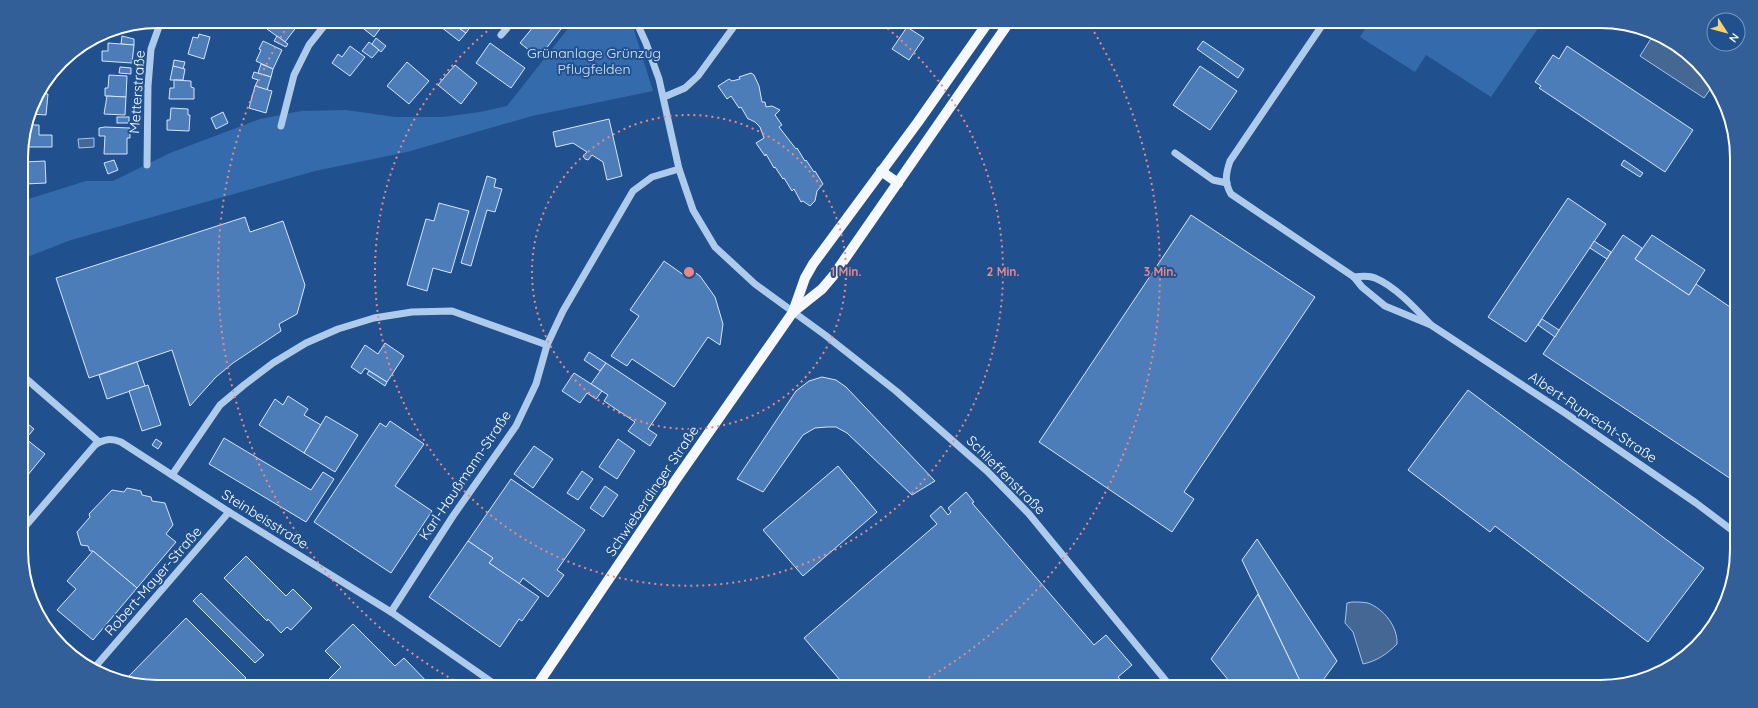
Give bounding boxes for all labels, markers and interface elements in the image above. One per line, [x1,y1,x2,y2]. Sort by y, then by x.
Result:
north arrow [1706,12,1746,52]
text: N [1726,30,1742,45]
park label: Grünanlage Grünzug Pflugfelden [527,44,661,78]
street label: Metterstraße [125,50,149,134]
text: 1 Min. [831,264,861,279]
text: 2 Min. [987,264,1020,279]
text: 3 Min. [1144,264,1176,279]
centre of rings [682,265,696,279]
street label: Albert-Ruprecht-Straße [1525,367,1661,467]
street label: Karl-Haußmann-Straße [415,407,515,543]
street label: Schwieberdinger Straße [602,422,703,560]
street label: Schlieffenstraße [963,432,1049,518]
street label: Steinbeisstraße [218,485,312,553]
street label: Robert-Mayer-Straße [101,523,205,639]

